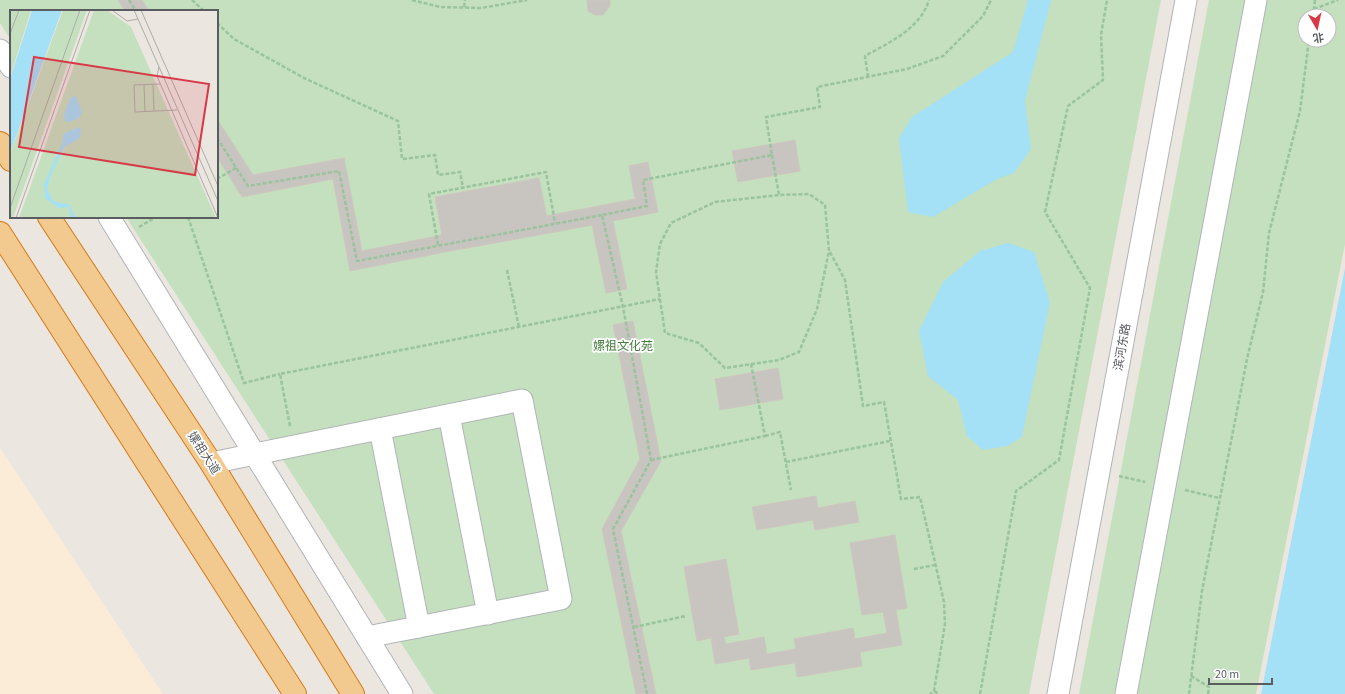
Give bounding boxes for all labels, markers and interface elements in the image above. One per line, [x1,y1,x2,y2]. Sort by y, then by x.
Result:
north arrow [1297,8,1337,48]
inset map [10,10,218,218]
text: 北 [1312,29,1325,46]
street label: 滨河东路 [1110,322,1135,372]
park label: 嫘祖文化苑 [593,338,653,355]
street label: 嫘祖大道 [183,429,224,478]
scale bar [1209,660,1272,686]
text: 20 m [1215,666,1239,683]

